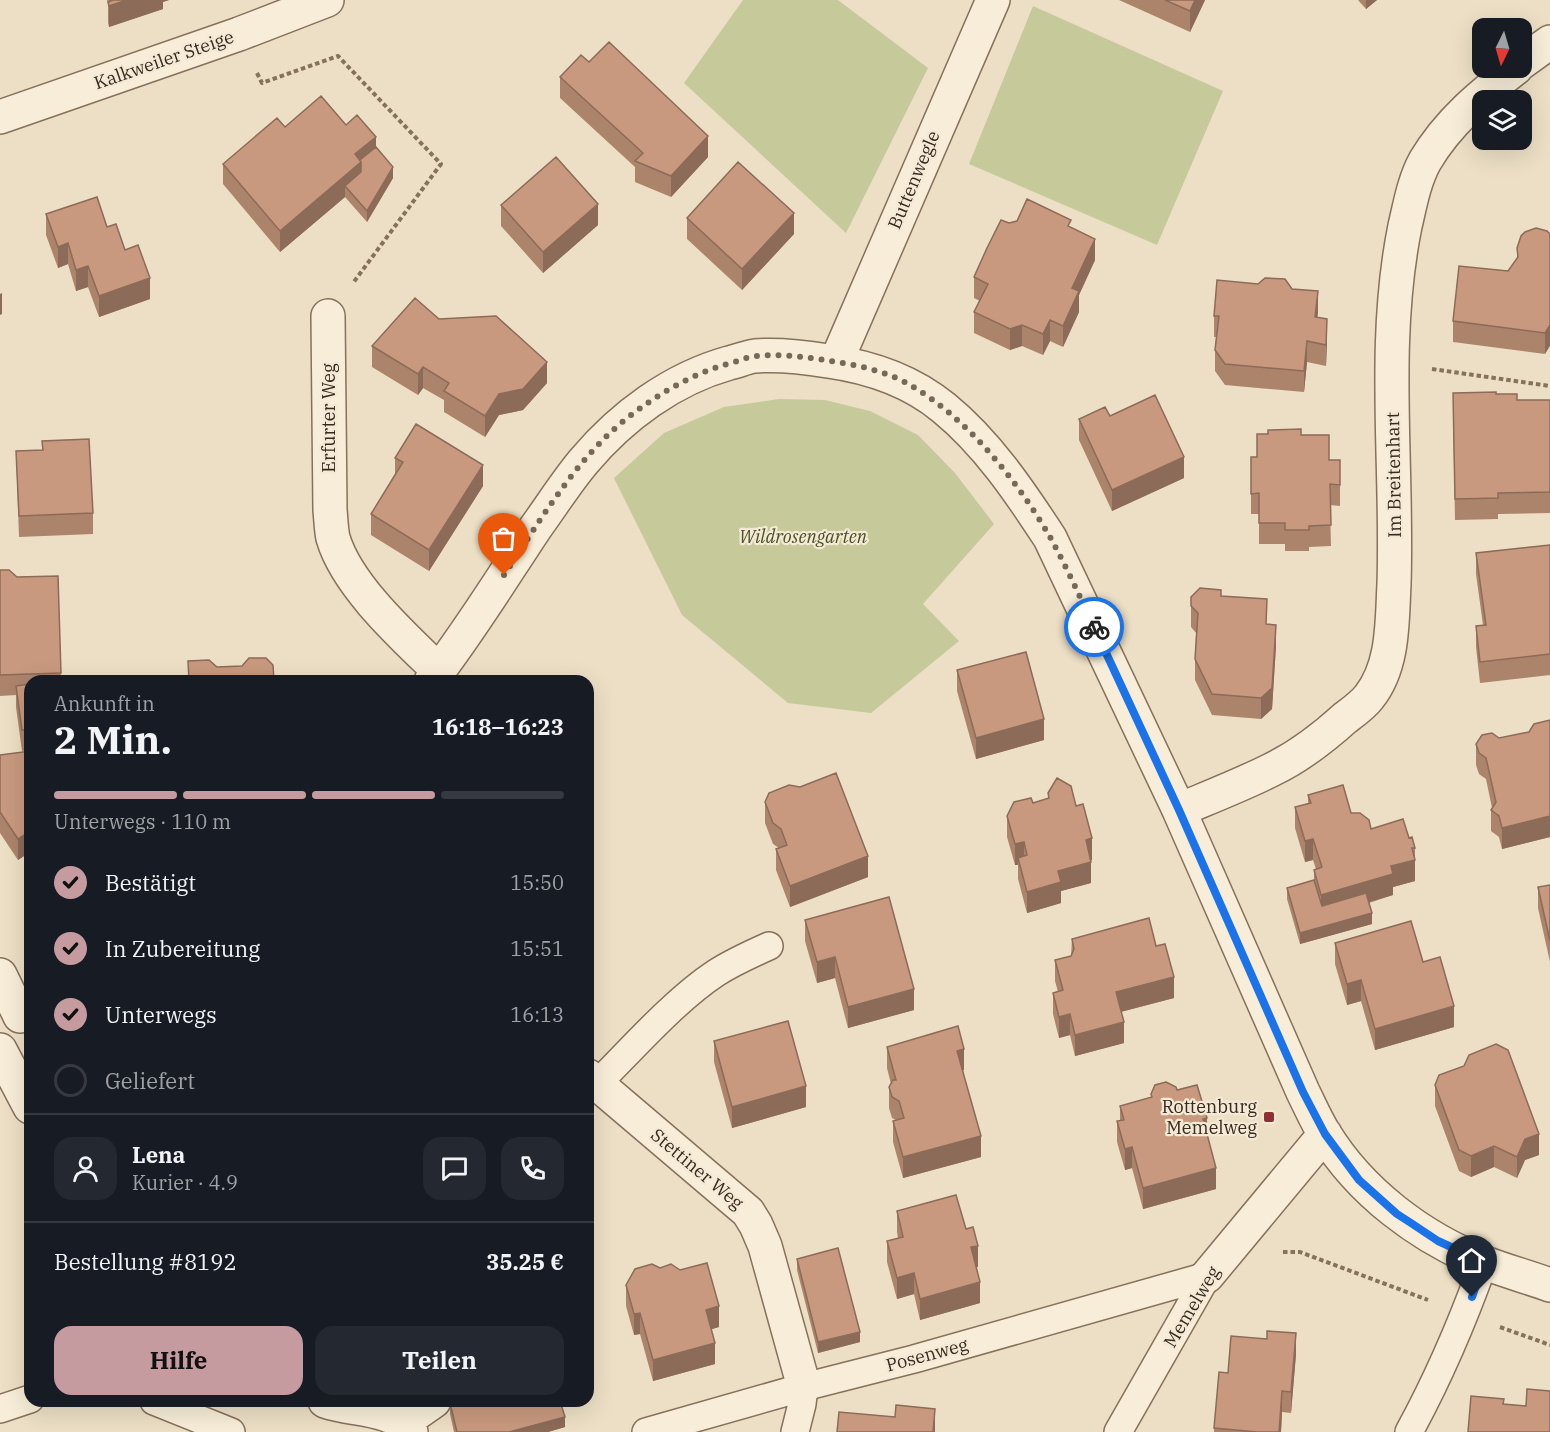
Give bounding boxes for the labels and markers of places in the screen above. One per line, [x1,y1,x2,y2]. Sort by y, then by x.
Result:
pin [478,513,529,575]
place label: Rottenburg Memelweg [1162,1095,1257,1139]
marker: Rottenburg Memelweg [1262,1110,1276,1124]
pin [1446,1235,1497,1297]

